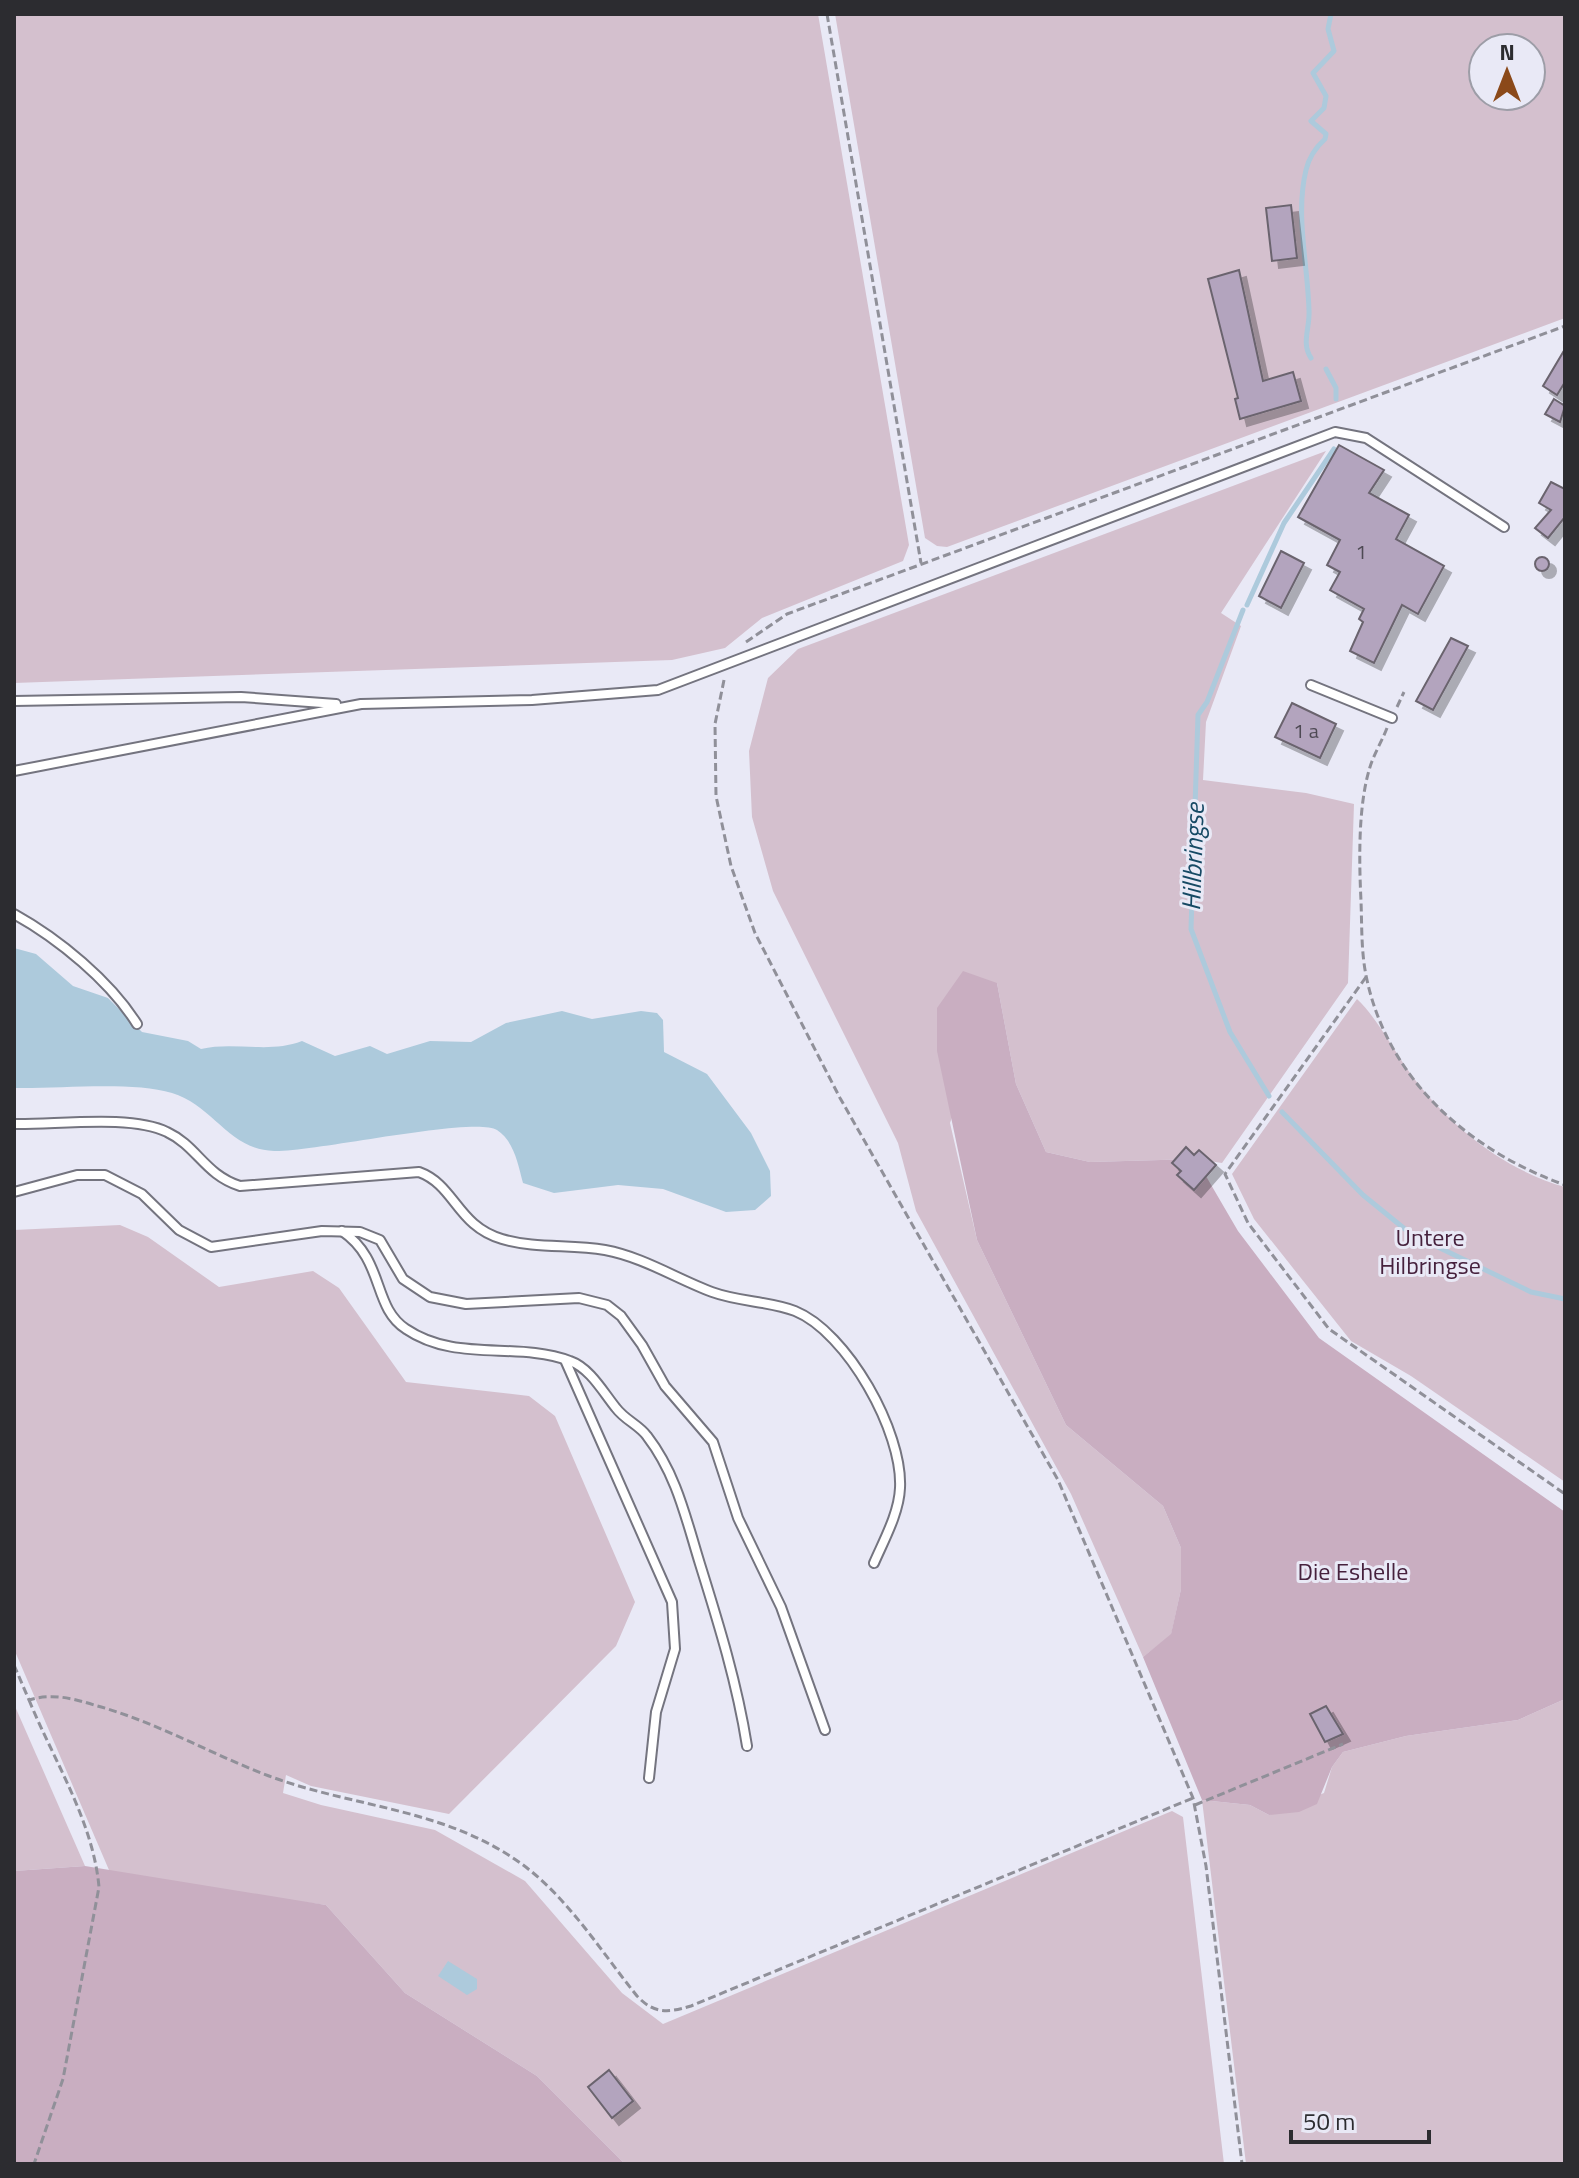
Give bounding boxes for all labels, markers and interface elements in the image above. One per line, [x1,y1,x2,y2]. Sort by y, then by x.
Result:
north arrow [1467,32,1547,112]
text: N [1499,35,1515,69]
house number: 1 [1355,536,1367,567]
house number: 1 a [1293,715,1319,746]
water label: Hillbringse [1171,801,1214,911]
park label: Untere Hilbringse [1379,1219,1481,1283]
park label: Die Eshelle [1298,1553,1408,1589]
scale bar [1291,2094,1429,2144]
text: 50 m [1303,2103,1355,2139]

